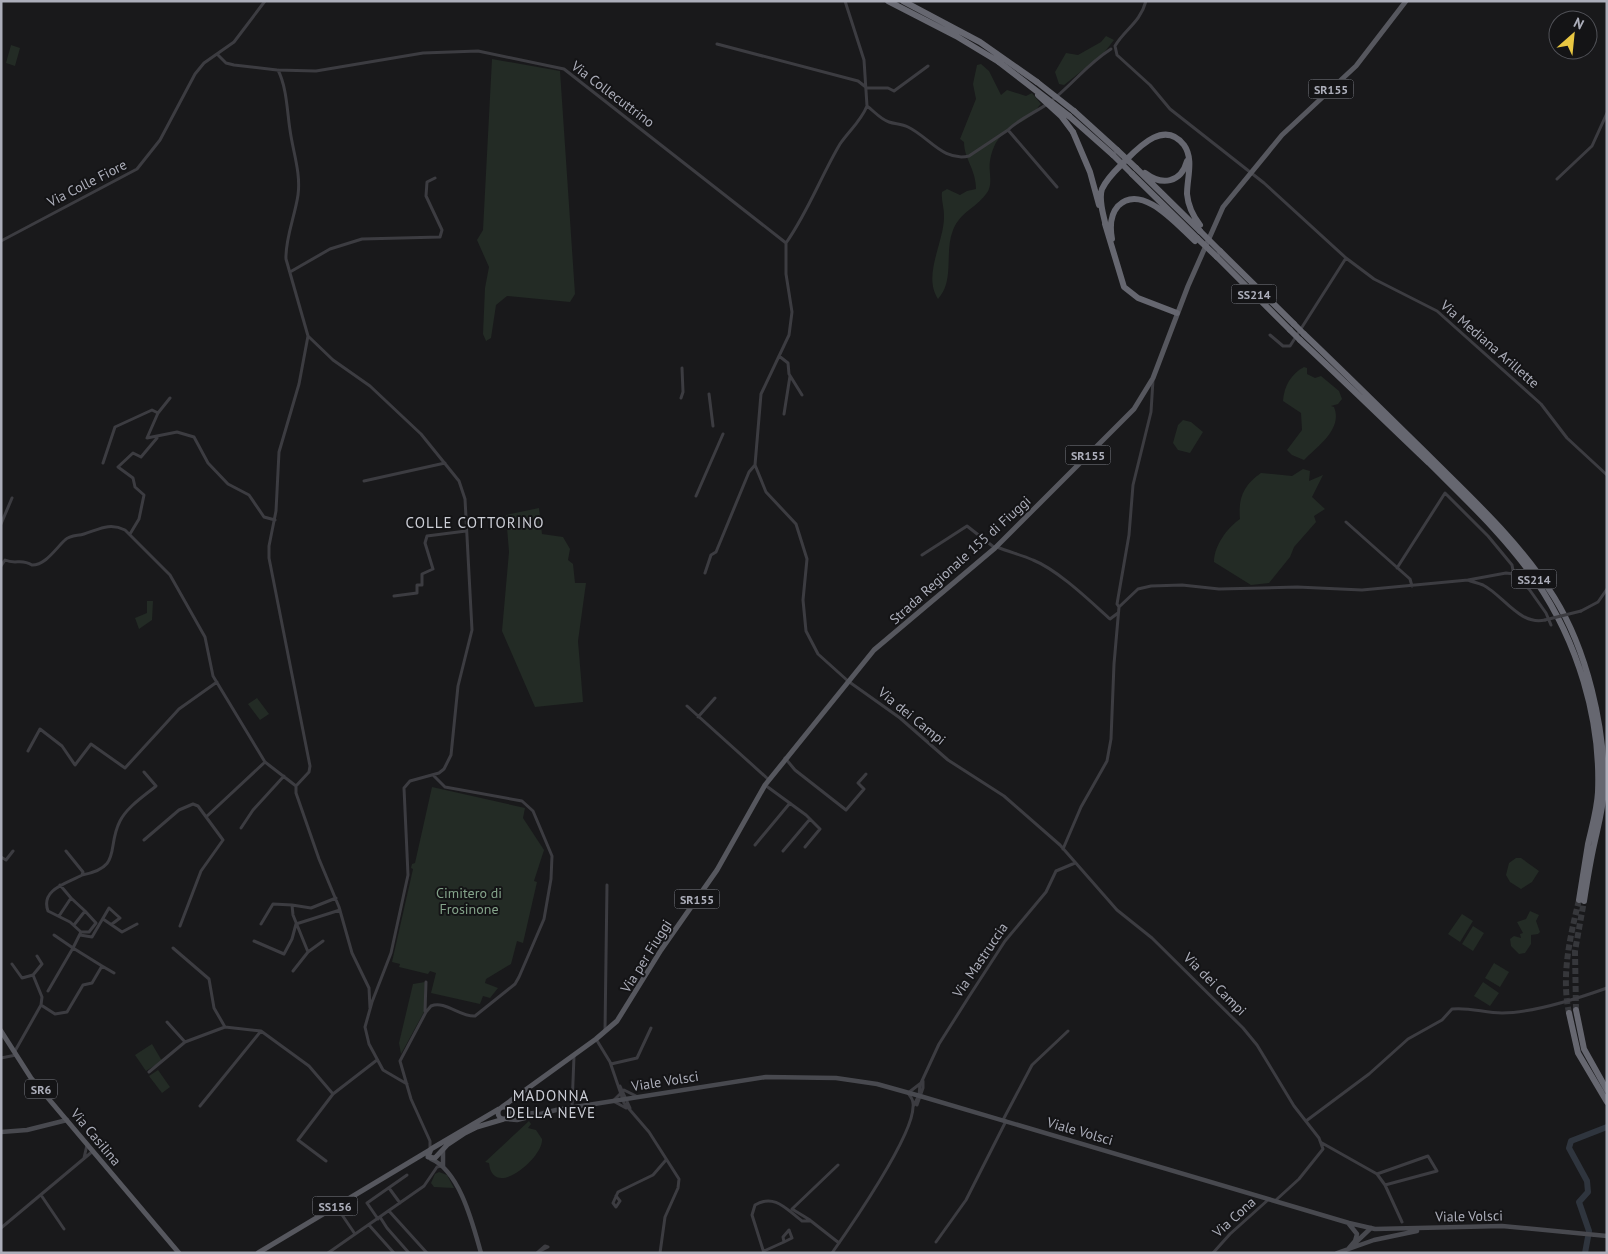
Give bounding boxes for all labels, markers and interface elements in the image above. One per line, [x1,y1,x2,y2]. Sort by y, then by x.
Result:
north arrow [1548,10,1598,60]
text: N [1571,13,1587,34]
street label: Via Collecuttrino [567,56,658,131]
road number: SR155 [1308,80,1354,98]
street label: Via Colle Fiore [43,155,130,211]
road number: SS214 [1232,284,1276,304]
street label: Via Mediana Arillette [1436,296,1543,392]
road number: SR155 [1066,446,1110,464]
street label: Strada Regionale 155 di Fiuggi [886,492,1034,628]
district label: COLLE COTTORINO [406,513,544,532]
road number: SS214 [1512,570,1556,588]
street label: Via dei Campi [874,683,949,749]
park label: Cimitero di Frosinone [436,884,502,918]
road number: SR155 [674,890,720,909]
street label: Via per Fiuggi [616,916,676,997]
street label: Via Mastruccia [948,919,1012,1002]
street label: Via dei Campi [1179,948,1250,1019]
street label: Viale Volsci [629,1067,700,1095]
road number: SR6 [25,1080,57,1098]
district label: MADONNA DELLA NEVE [506,1086,596,1122]
street label: Via Casilina [66,1104,125,1169]
street label: Viale Volsci [1044,1113,1115,1149]
street label: Via Cona [1208,1193,1259,1242]
road number: SS156 [312,1196,358,1216]
street label: Viale Volsci [1434,1206,1503,1226]

